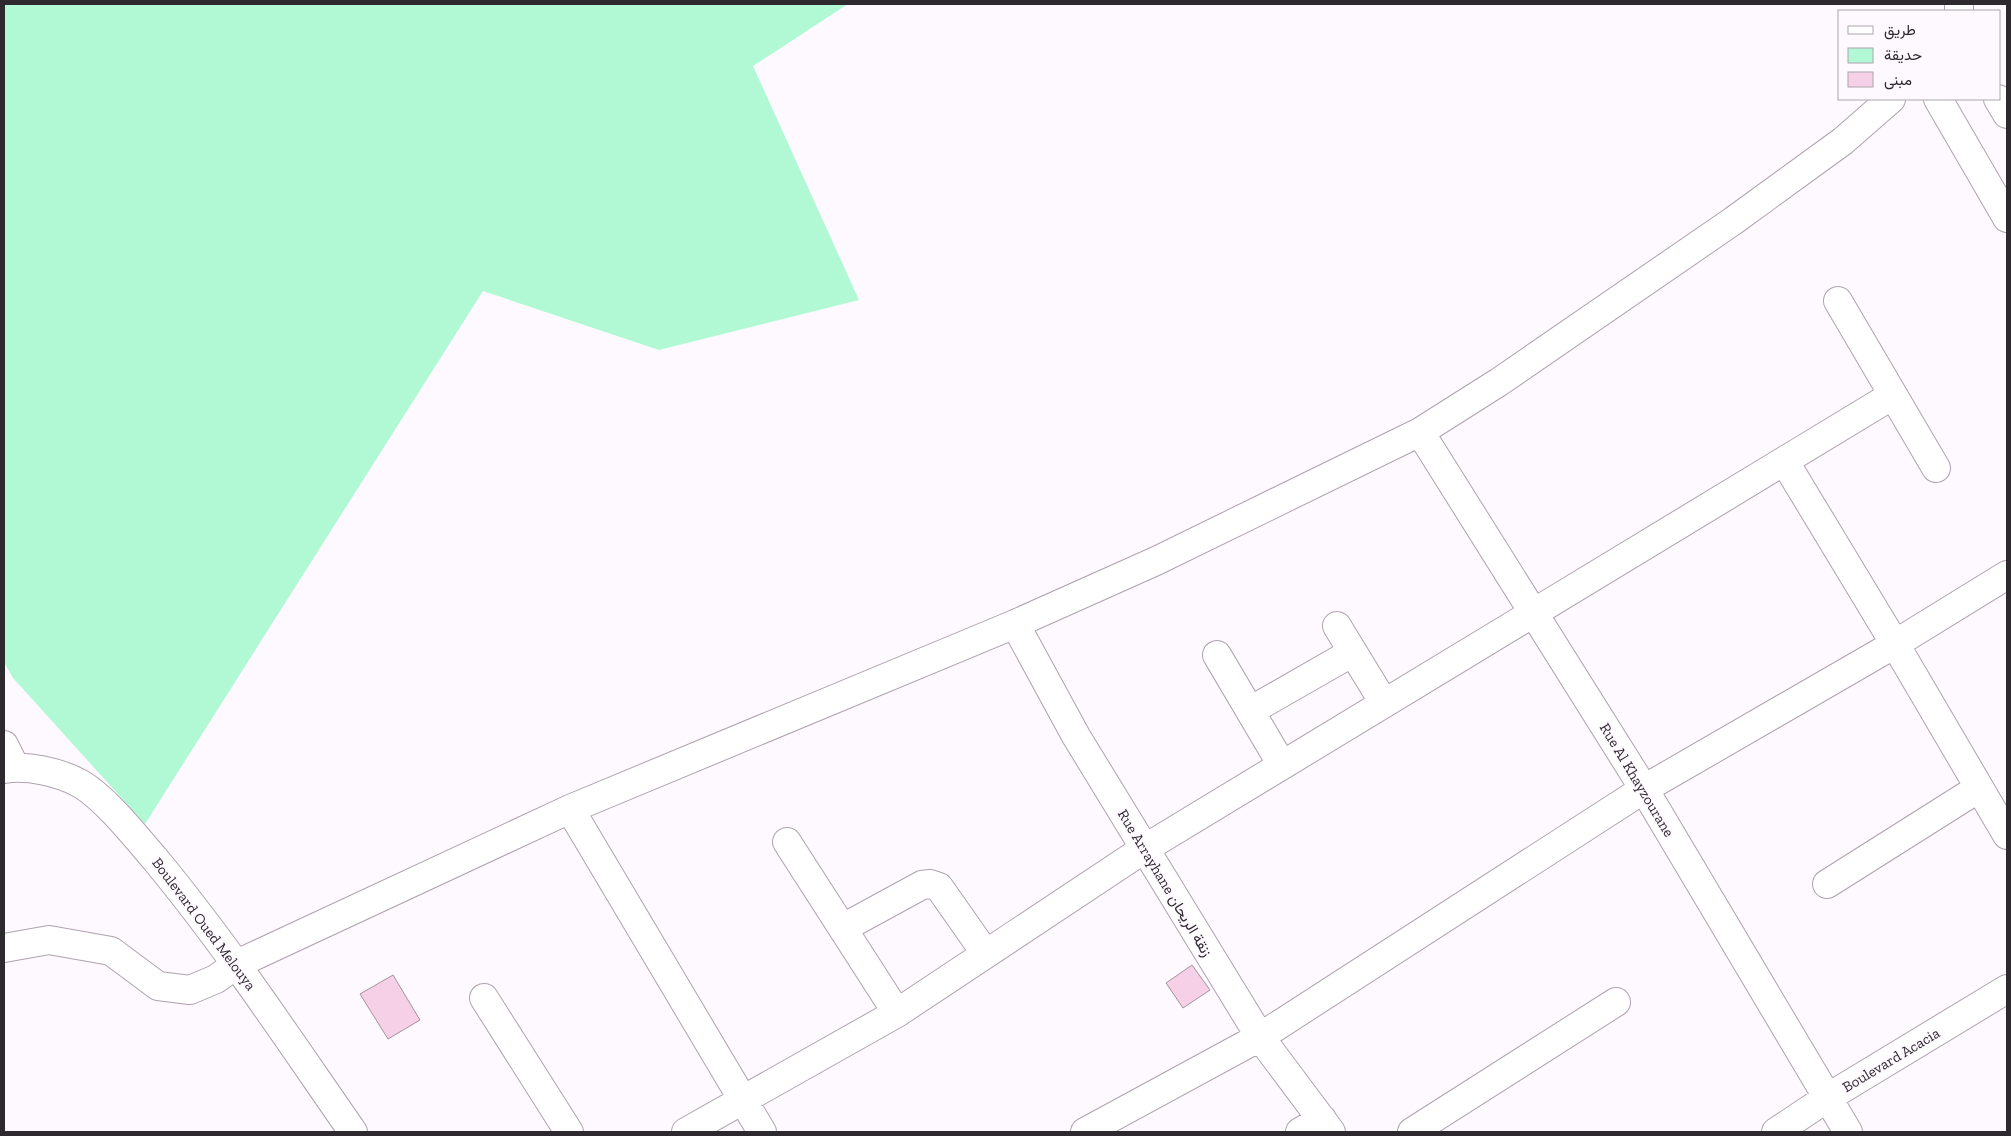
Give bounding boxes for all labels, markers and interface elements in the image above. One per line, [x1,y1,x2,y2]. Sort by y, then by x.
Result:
legend [1838,10,2001,100]
text: طريق [1884,21,1916,40]
text: حديقة [1884,46,1922,64]
text: مبنى [1884,71,1912,90]
street label: Rue Al Khayzourane [1596,720,1678,840]
street label: Rue Arrayhane زنقة الريحان [1114,806,1216,960]
street label: Boulevard Oued Melouya [148,854,260,994]
street label: Boulevard Acacia [1839,1024,1943,1096]

